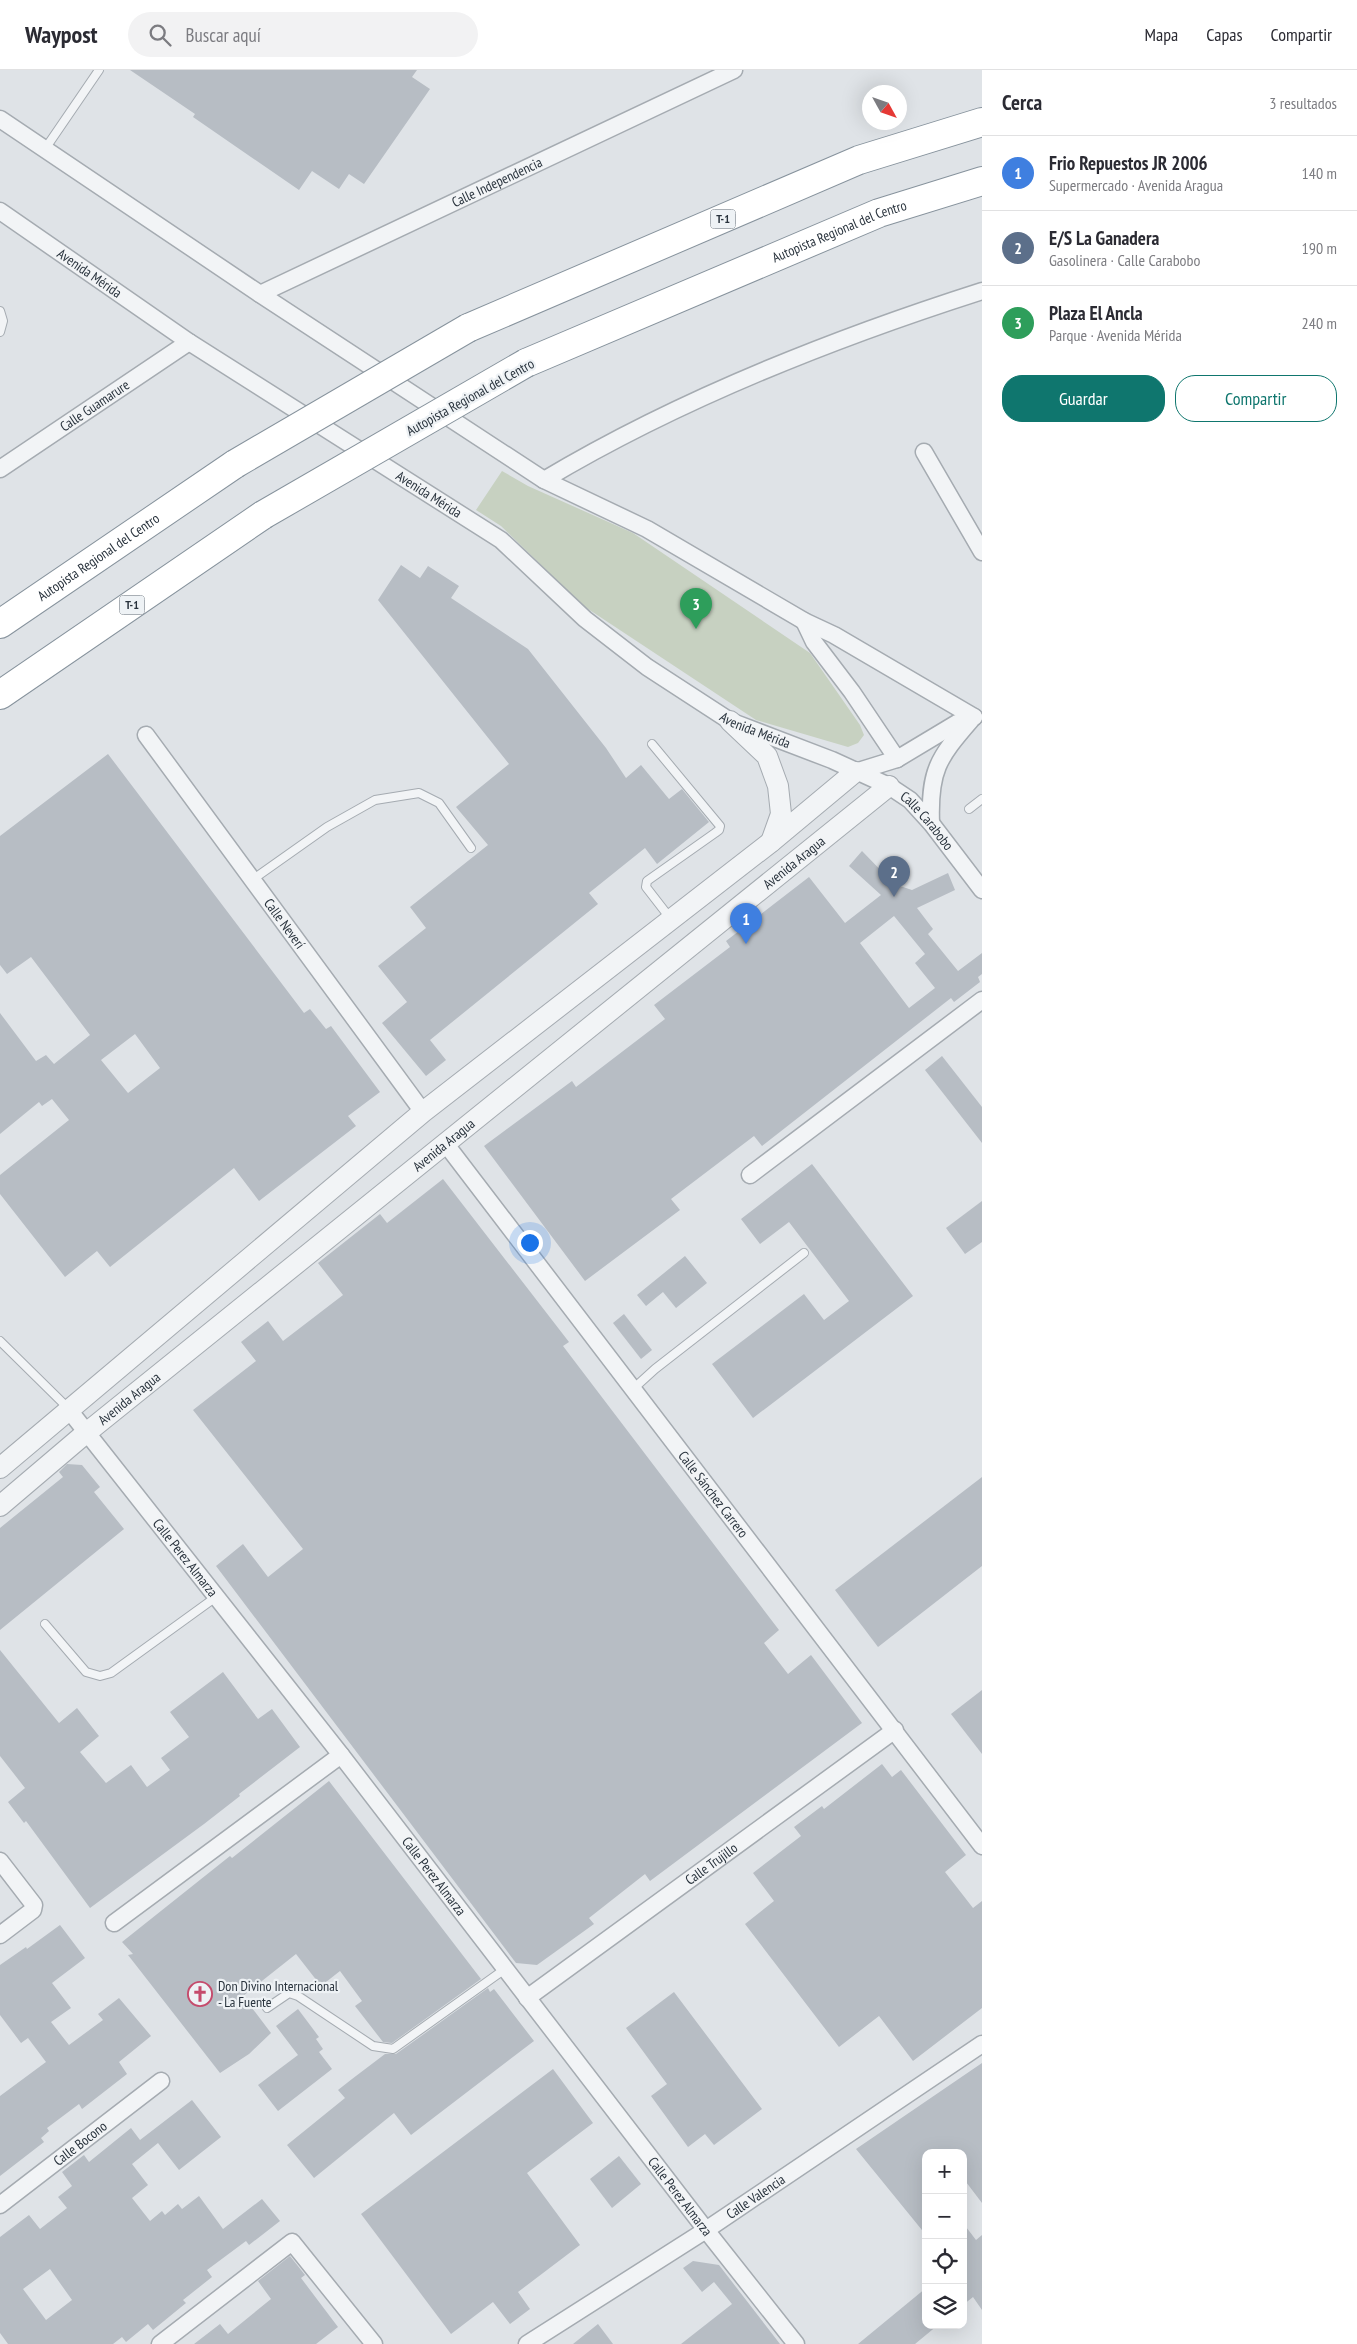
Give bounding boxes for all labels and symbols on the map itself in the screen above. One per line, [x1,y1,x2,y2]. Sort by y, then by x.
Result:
north arrow [862,85,907,130]
street label: Calle Independencia [449,153,545,211]
street label: Autopista Regional del Centro [769,196,909,266]
road number: T-1 [710,210,736,228]
street label: Avenida Mérida [54,244,125,302]
street label: Autopista Regional del Centro [403,354,537,440]
street label: Calle Guamarure [56,376,133,435]
street label: Avenida Mérida [393,467,465,522]
street label: Autopista Regional del Centro [34,509,163,605]
pin: 3 [680,588,712,629]
road number: T-1 [120,596,144,614]
street label: Avenida Mérida [716,708,793,752]
street label: Calle Carabobo [897,787,957,854]
street label: Avenida Aragua [759,832,829,893]
pin: 2 [878,856,910,897]
street label: Calle Neverí [260,895,309,952]
pin: 1 [730,903,762,944]
street label: Avenida Aragua [409,1114,478,1175]
your location [517,1230,543,1256]
street label: Avenida Aragua [94,1368,164,1429]
street label: Calle Sánchez Carrero [674,1447,752,1541]
street label: Calle Perez Almarza [149,1515,222,1600]
street label: Calle Perez Almarza [398,1833,470,1919]
street label: Calle Trujillo [682,1839,741,1889]
place label: Don Divino Internacional - La Fuente [218,1977,339,2011]
church icon: Don Divino Internacional - La Fuente [187,1981,213,2007]
street label: Calle Bocono [50,2117,110,2170]
street label: Calle Perez Almarza [644,2153,716,2240]
street label: Calle Valencia [723,2170,788,2223]

